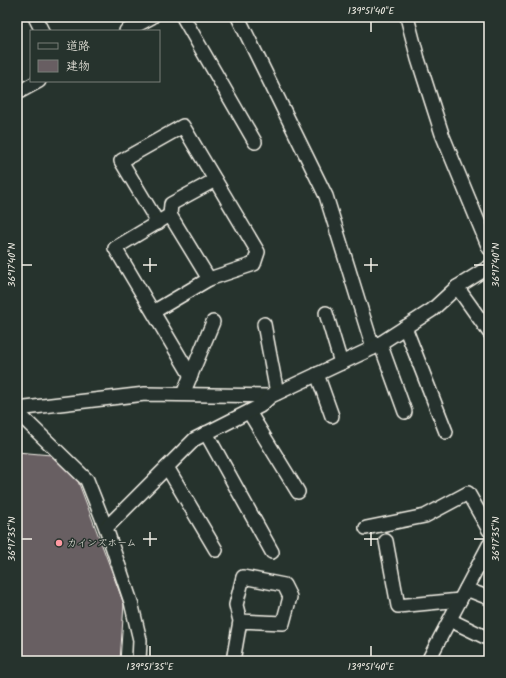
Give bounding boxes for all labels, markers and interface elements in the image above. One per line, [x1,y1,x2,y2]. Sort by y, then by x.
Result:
text: 139°51'40"E [348,3,396,19]
legend [30,30,160,82]
text: 道路 [66,37,90,56]
text: 建物 [66,57,90,76]
text: 36°17'40"N [4,243,20,287]
text: 36°17'40"N [488,243,504,287]
text: 36°17'35"N [4,516,20,562]
text: 36°17'35"N [488,516,504,562]
place label: カインズホーム [67,535,137,551]
marker: カインズホーム [54,538,64,548]
text: 139°51'35"E [126,659,175,675]
text: 139°51'40"E [348,659,396,675]

